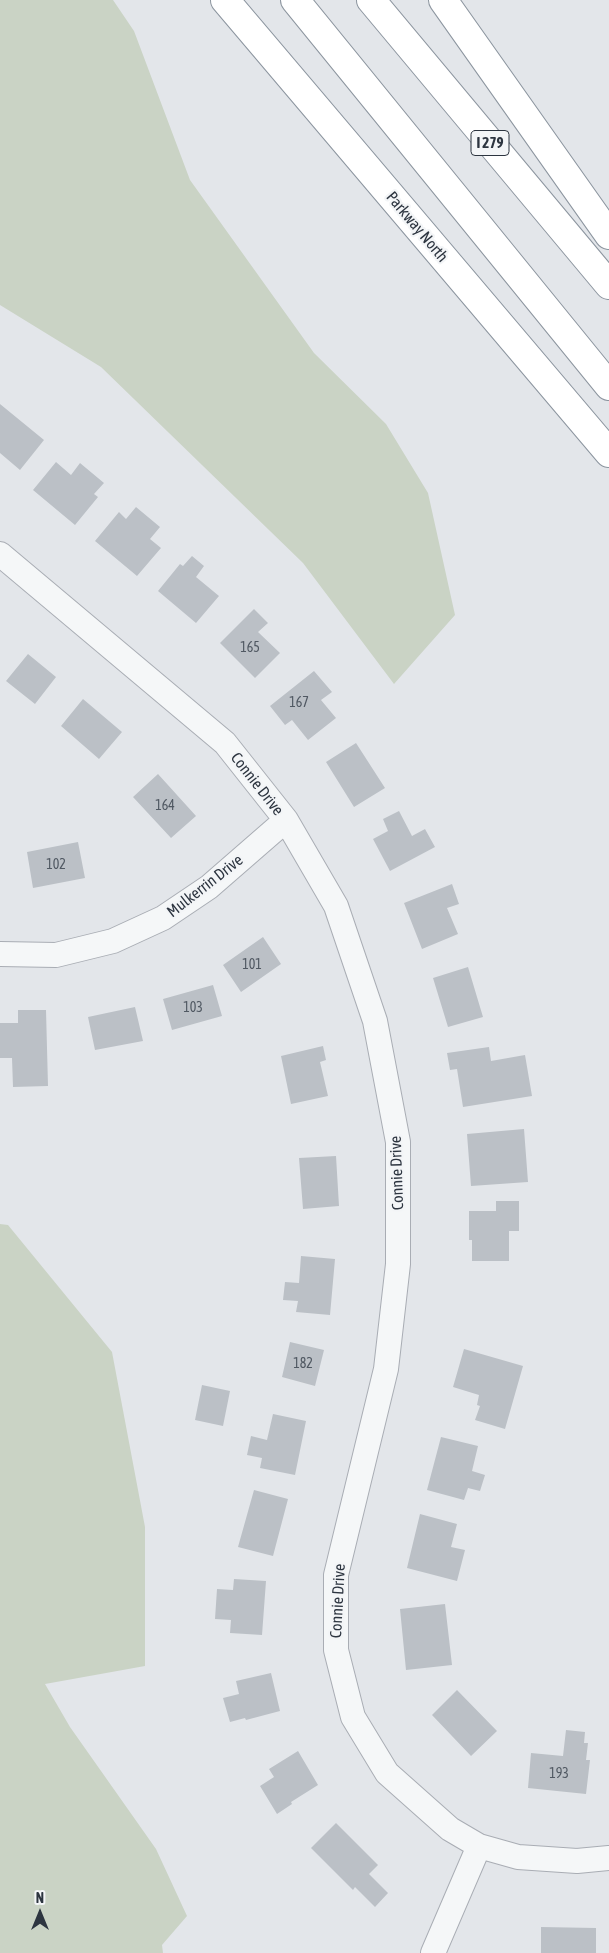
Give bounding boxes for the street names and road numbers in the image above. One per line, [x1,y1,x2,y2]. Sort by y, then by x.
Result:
road number: I 279 [471,130,509,156]
street label: Parkway North [382,188,452,266]
street label: Connie Drive [227,749,287,819]
street label: Mulkerrin Drive [163,850,247,922]
street label: Connie Drive [386,1135,408,1211]
street label: Connie Drive [326,1563,350,1639]

